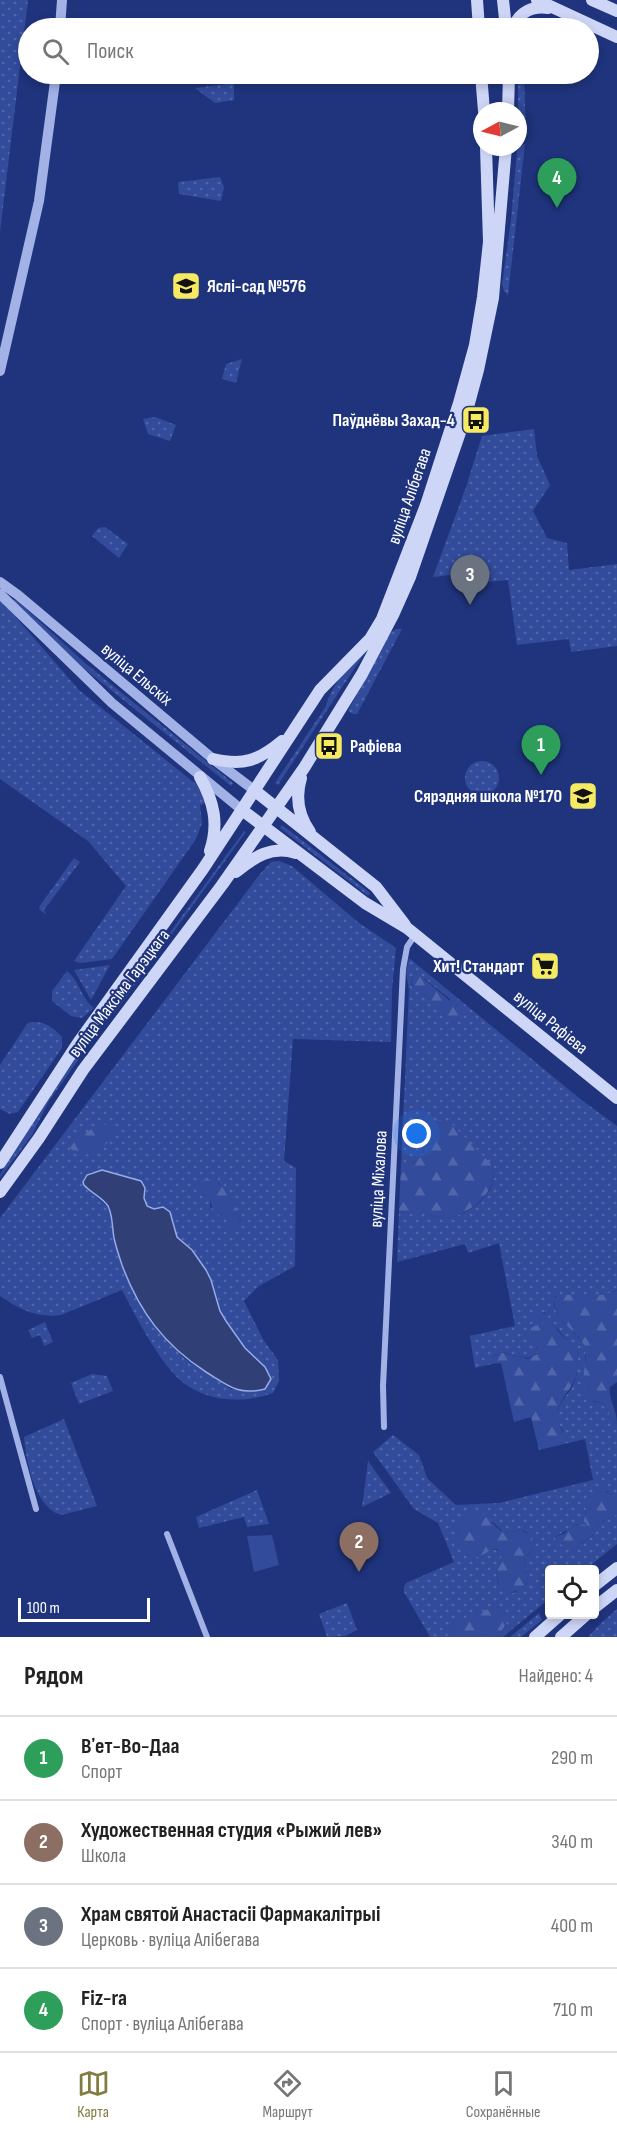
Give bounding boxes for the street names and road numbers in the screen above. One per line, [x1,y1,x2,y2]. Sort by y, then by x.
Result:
street label: вуліца Алібегава [383,445,436,547]
street label: вуліца Ельскіх [97,639,177,710]
street label: вуліца Максіма Гарэцкага [64,925,174,1061]
street label: вуліца Рафіева [509,986,592,1059]
street label: вуліца Міхалова [365,1130,392,1228]

